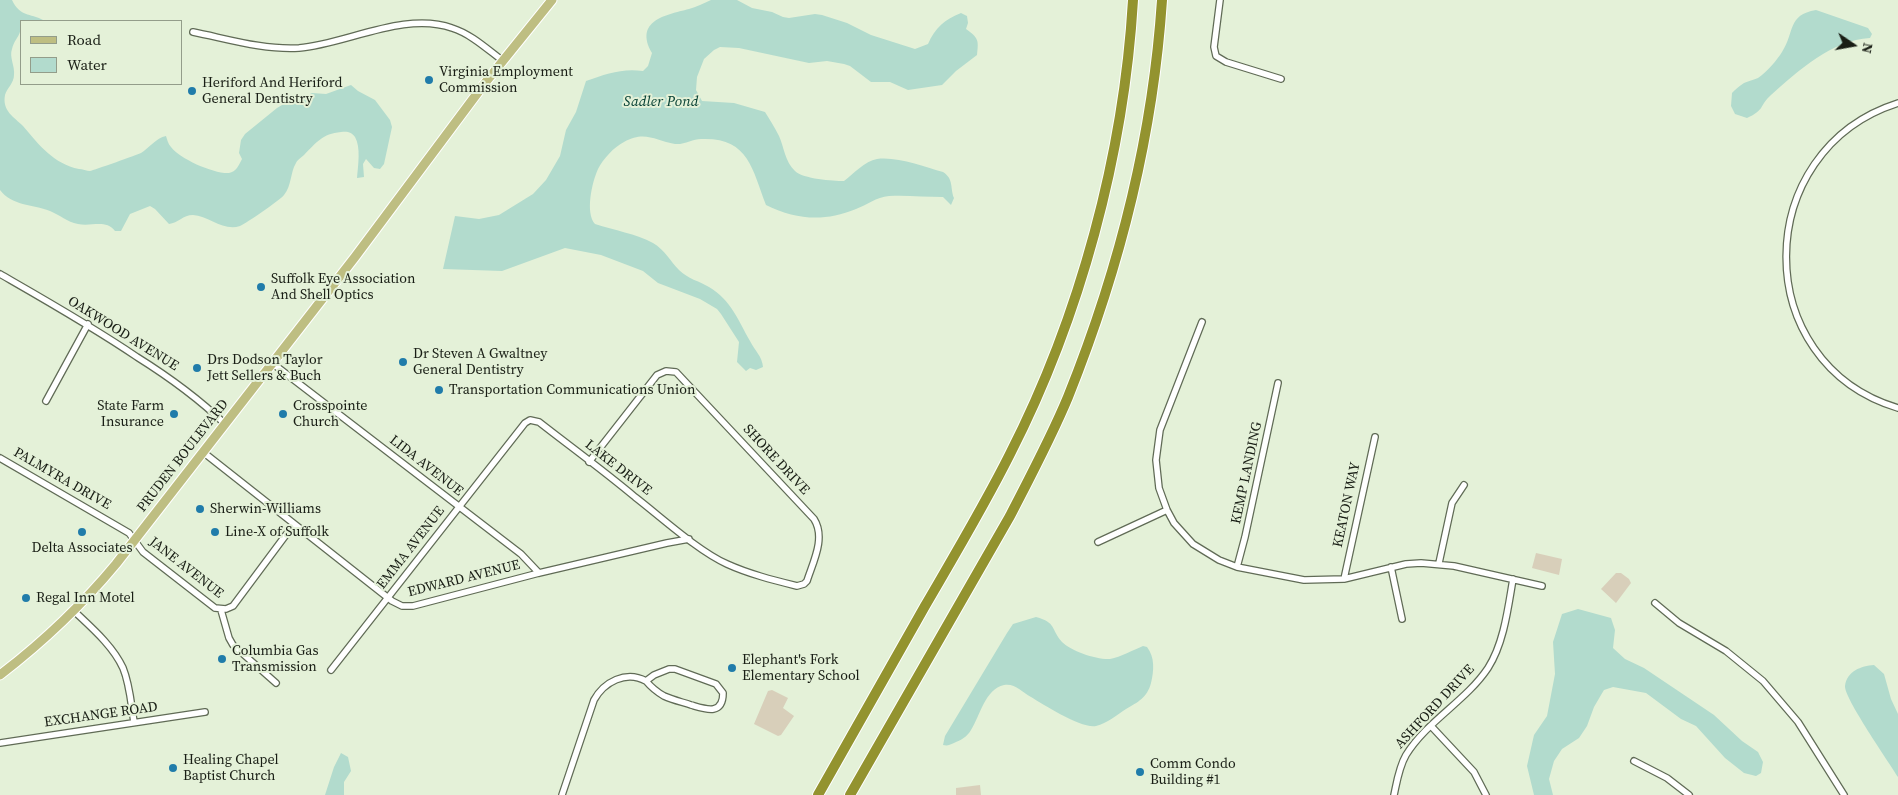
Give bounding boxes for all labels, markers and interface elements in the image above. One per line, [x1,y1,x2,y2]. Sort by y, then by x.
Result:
legend [20,20,182,85]
north arrow [1828,20,1878,70]
text: Road [67,29,101,50]
text: N [1857,41,1879,55]
text: Water [67,54,107,75]
place label: Virginia Employment Commission [439,64,573,96]
marker: Virginia Employment Commission [423,74,435,86]
place label: Heriford And Heriford General Dentistry [202,75,343,108]
marker: Heriford And Heriford General Dentistry [186,85,198,97]
water label: Sadler Pond [624,93,698,111]
place label: Suffolk Eye Association And Shell Optics [271,271,415,304]
marker: Suffolk Eye Association And Shell Optics [255,281,267,293]
street label: OAKWOOD AVENUE [65,293,181,375]
place label: Dr Steven A Gwaltney General Dentistry [413,346,547,378]
place label: Drs Dodson Taylor Jett Sellers & Buch [207,352,323,384]
marker: Dr Steven A Gwaltney General Dentistry [397,356,409,368]
marker: Drs Dodson Taylor Jett Sellers & Buch [191,362,203,374]
place label: Transportation Communications Union [449,382,695,398]
marker: Transportation Communications Union [433,384,445,396]
street label: PRUDEN BOULEVARD [134,396,232,516]
place label: State Farm Insurance [97,398,164,431]
place label: Crosspointe Church [293,398,367,431]
marker: State Farm Insurance [168,408,180,420]
marker: Crosspointe Church [277,408,289,420]
street label: KEMP LANDING [1228,420,1266,526]
street label: SHORE DRIVE [739,421,813,499]
street label: LIDA AVENUE [386,432,466,500]
street label: LAKE DRIVE [581,437,655,499]
street label: PALMYRA DRIVE [10,444,114,514]
street label: KEATON WAY [1330,461,1364,549]
place label: Sherwin-Williams [210,501,321,517]
marker: Sherwin-Williams [194,503,206,515]
street label: EMMA AVENUE [374,503,448,593]
place label: Line-X of Suffolk [225,524,329,540]
marker: Delta Associates [76,526,88,538]
marker: Line-X of Suffolk [209,526,221,538]
street label: JANE AVENUE [145,534,227,602]
place label: Delta Associates [31,540,133,556]
street label: EDWARD AVENUE [406,557,522,601]
place label: Regal Inn Motel [36,590,135,606]
marker: Regal Inn Motel [20,592,32,604]
place label: Columbia Gas Transmission [232,643,319,676]
place label: Elephant's Fork Elementary School [742,652,860,684]
marker: Columbia Gas Transmission [216,653,228,665]
street label: ASHFORD DRIVE [1392,661,1478,753]
marker: Elephant's Fork Elementary School [726,662,738,674]
street label: EXCHANGE ROAD [43,699,159,731]
place label: Healing Chapel Baptist Church [183,752,279,784]
place label: Comm Condo Building #1 [1150,756,1236,789]
marker: Healing Chapel Baptist Church [167,762,179,774]
marker: Comm Condo Building #1 [1134,766,1146,778]

